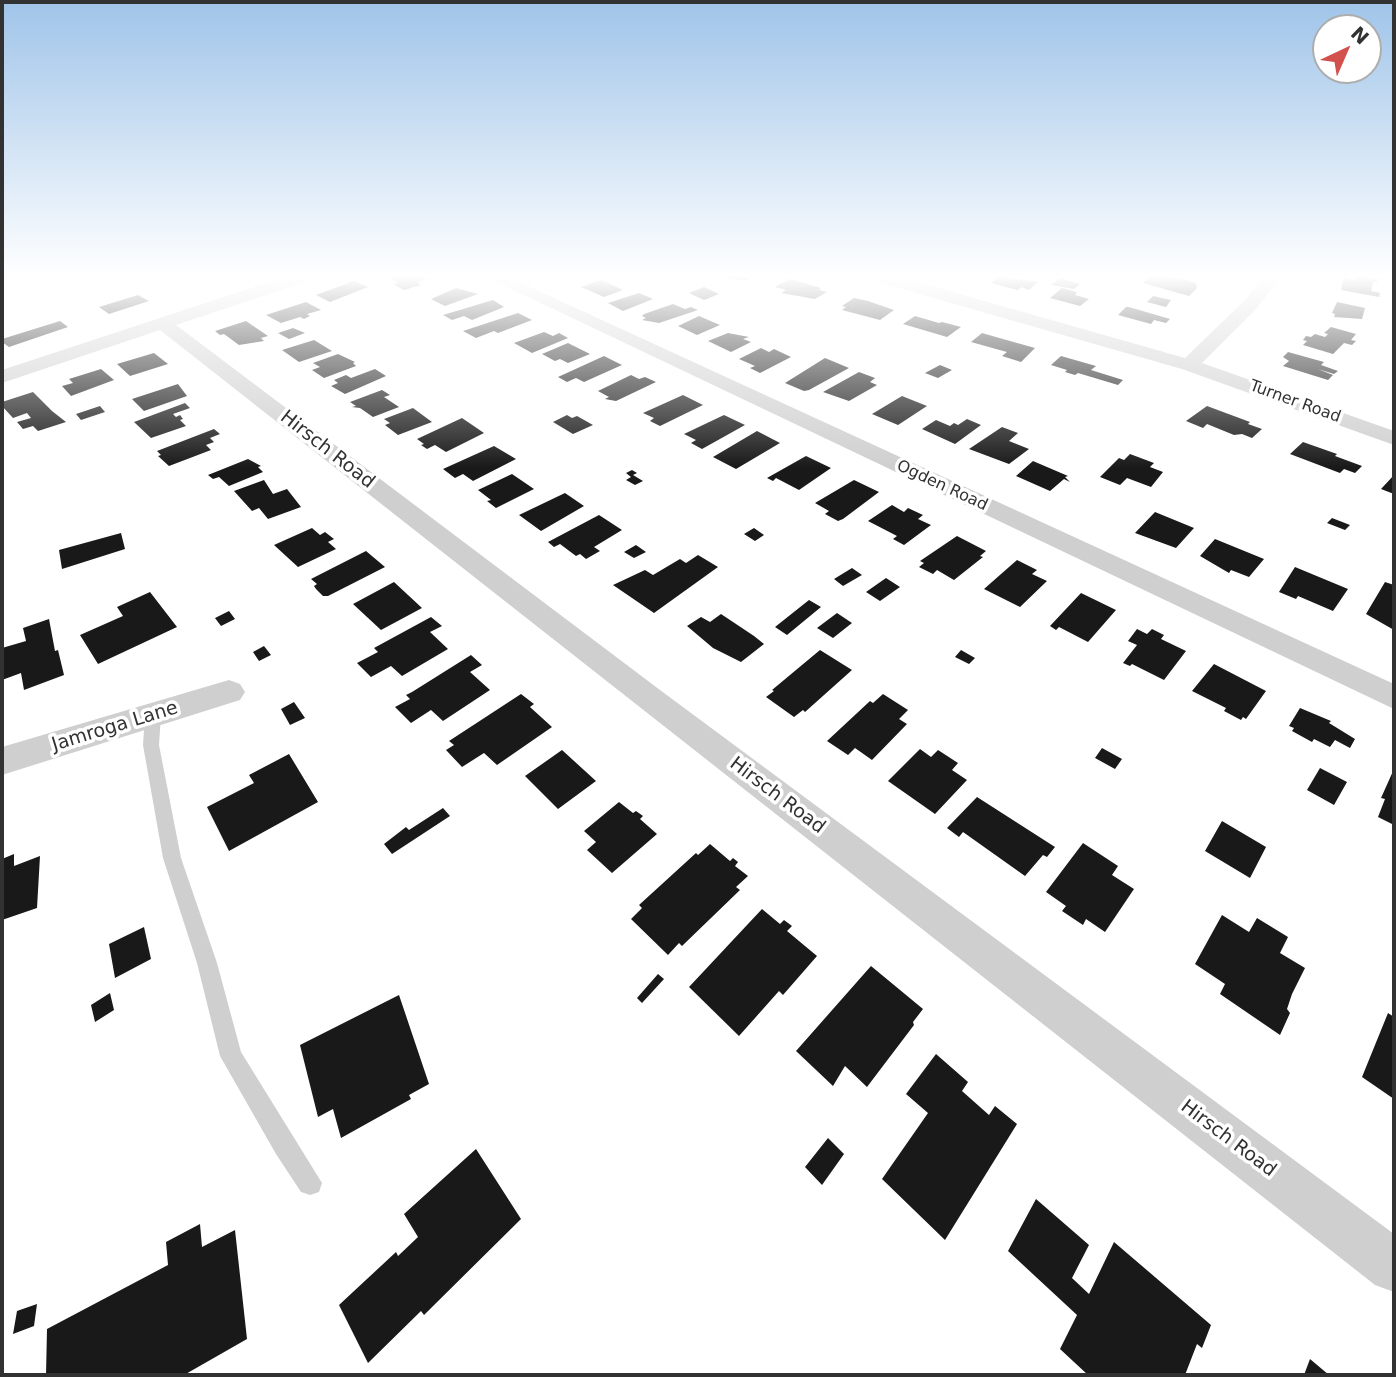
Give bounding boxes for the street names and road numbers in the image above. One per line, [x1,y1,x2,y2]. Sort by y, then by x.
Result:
street label: Turner Road [1247,377,1343,427]
street label: Hirsch Road [275,406,379,494]
street label: Ogden Road [893,457,991,515]
street label: Jamroga Lane [49,697,181,757]
street label: Hirsch Road [725,753,829,839]
street label: Hirsch Road [1176,1096,1280,1182]

